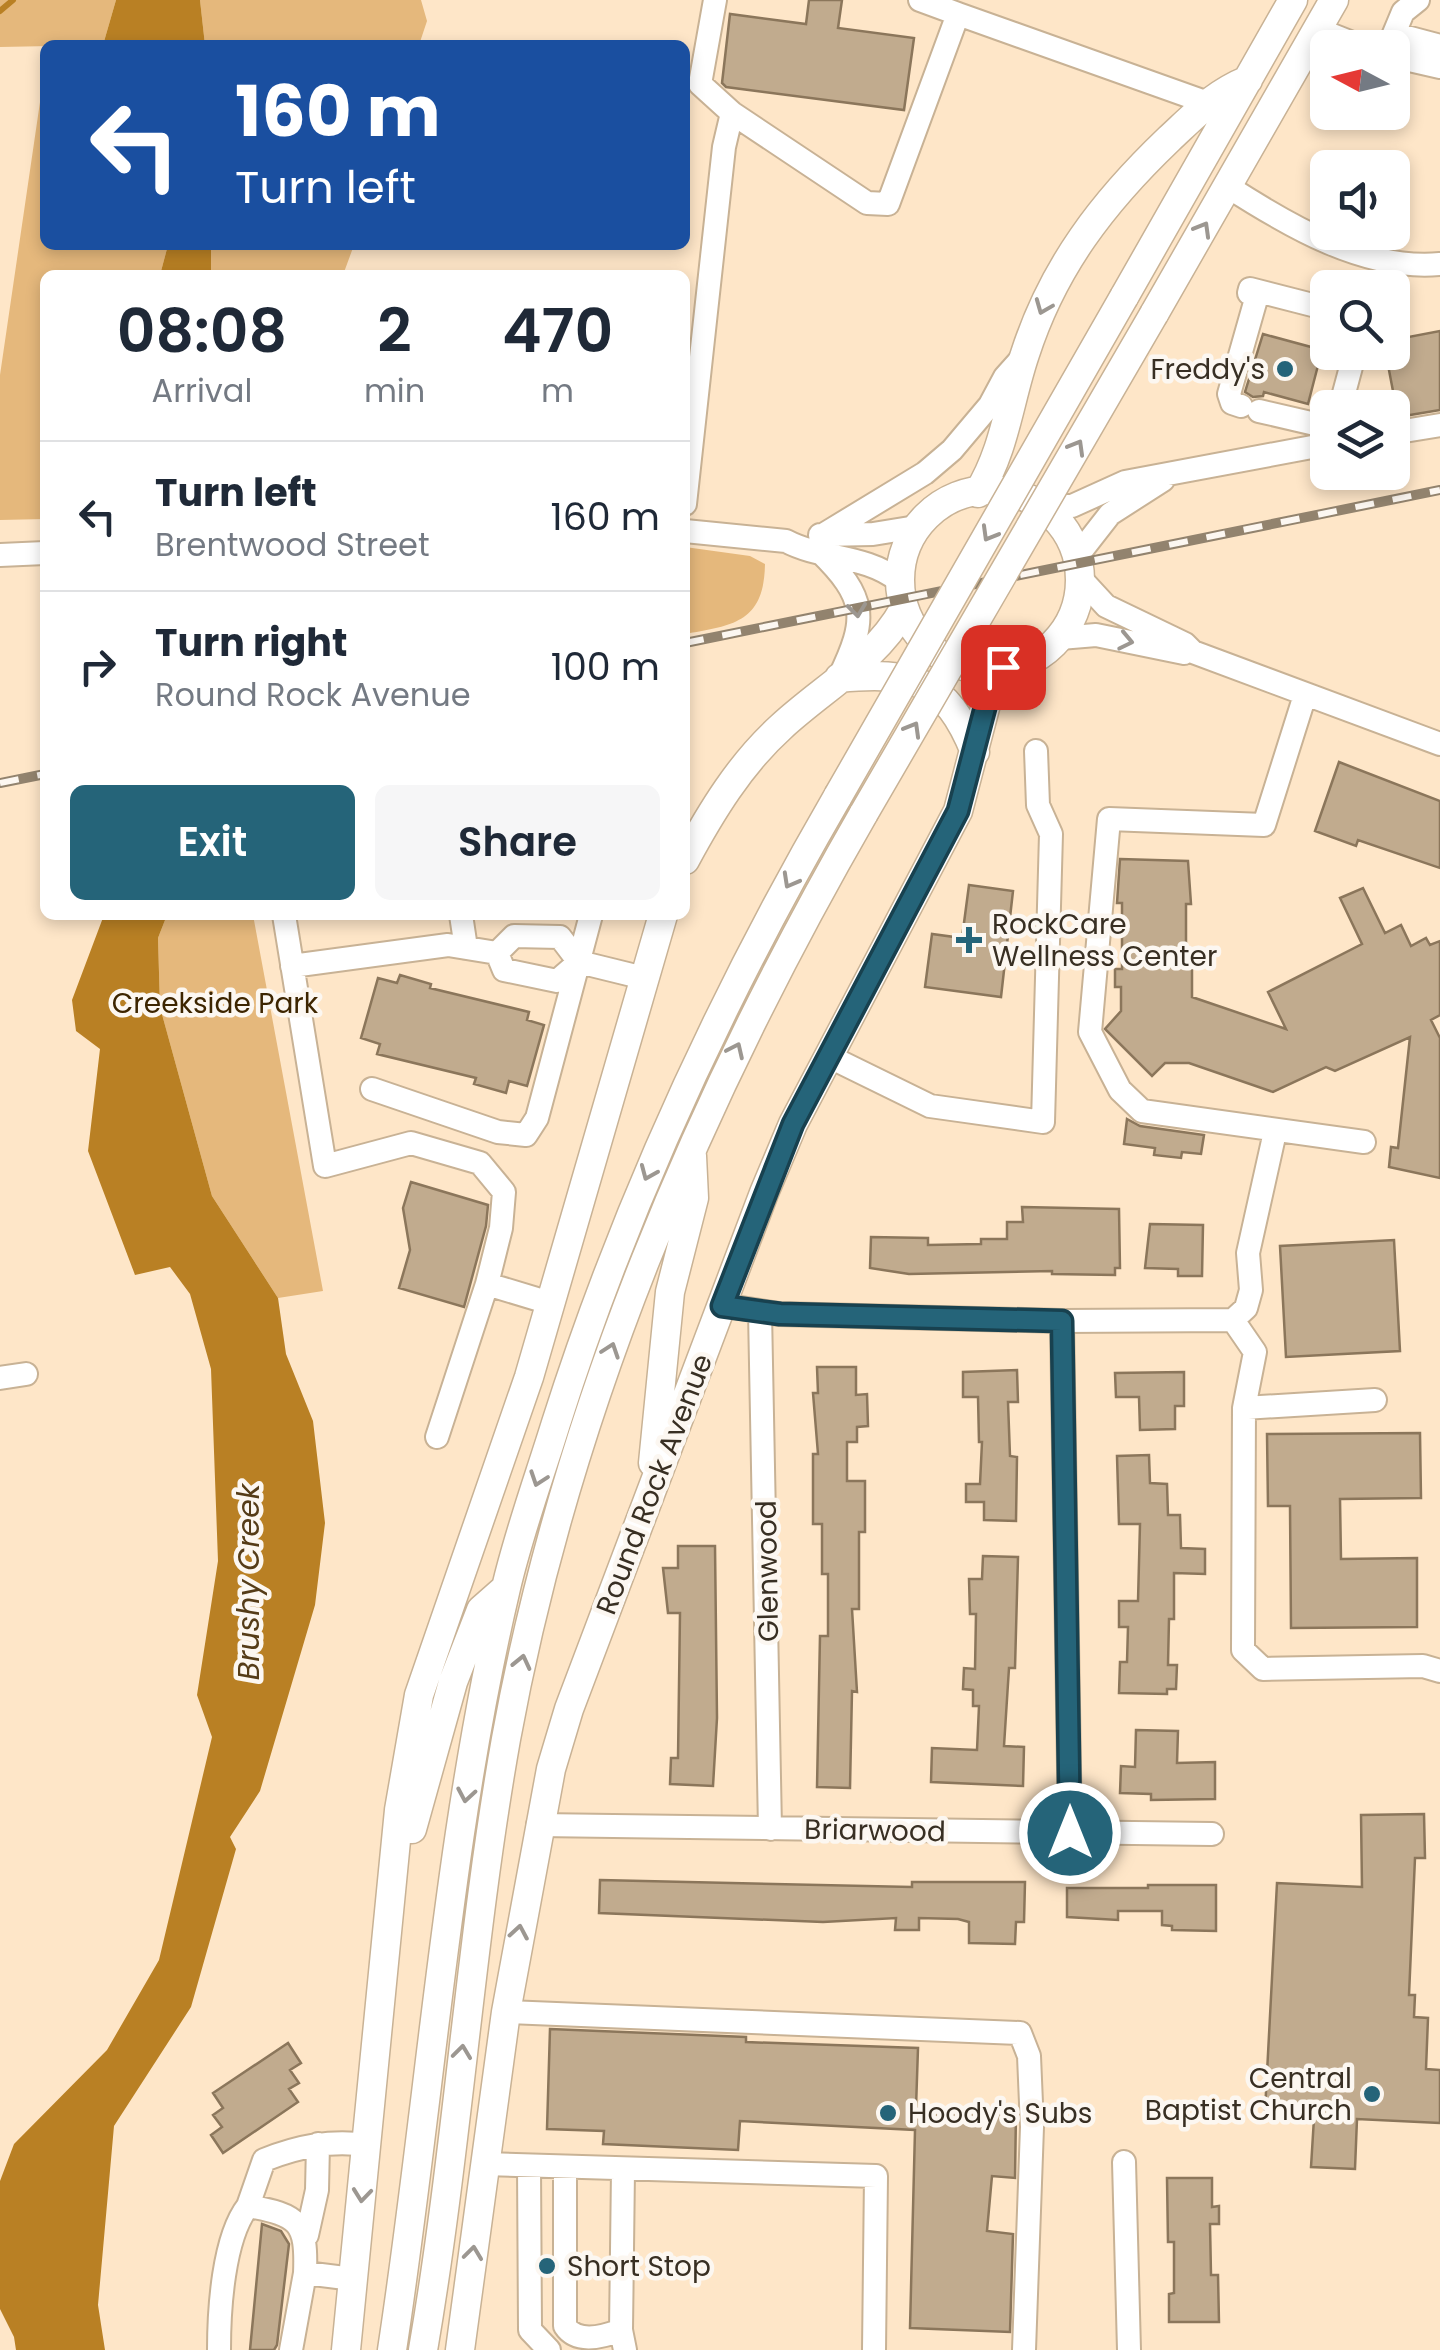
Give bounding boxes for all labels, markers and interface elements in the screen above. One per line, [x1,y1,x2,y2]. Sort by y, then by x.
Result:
north arrow [1310,30,1410,130]
map controls [1310,30,1410,490]
text: 160 m [235,62,441,161]
icon: left [70,80,200,210]
button: sound [1310,150,1410,250]
text: Turn left [235,156,416,219]
one-way arrow [1190,222,1210,240]
button: search [1310,270,1410,370]
text: 08:08 [117,289,287,373]
text: 2 [377,289,412,373]
text: 470 [502,289,613,373]
one-way arrow [1035,297,1055,315]
place label: Freddy's [1150,350,1265,389]
marker: Freddy's [1274,358,1296,380]
text: Arrival [152,368,252,413]
text: min [364,368,425,413]
text: m [541,368,574,413]
button: layers [1310,390,1410,490]
one-way arrow [1064,440,1084,458]
text: Turn left [155,466,317,519]
icon: left [70,489,125,544]
text: 160 m [551,490,660,543]
text: Brentwood Street [155,522,430,567]
one-way arrow [982,523,1001,541]
one-way arrow [846,602,867,618]
text: Turn right [155,616,347,669]
pin [961,625,1046,710]
one-way arrow [1117,629,1134,650]
icon: right [70,639,125,694]
text: 100 m [551,640,660,693]
icon: arrive [976,640,1031,695]
text: Round Rock Avenue [155,672,471,717]
one-way arrow [901,721,921,739]
button: Exit [70,785,355,900]
button: Share [375,785,660,900]
one-way arrow [782,870,802,888]
place label: RockCare Wellness Center [992,905,1217,976]
marker: RockCare Wellness Center [956,927,982,953]
park label: Creekside Park [112,984,319,1023]
one-way arrow [724,1042,744,1060]
one-way arrow [640,1163,660,1181]
one-way arrow [599,1342,620,1359]
street label: Round Rock Avenue [587,1348,722,1620]
one-way arrow [529,1469,549,1486]
water label: Brushy Creek [227,1482,270,1680]
street label: Glenwood [747,1500,788,1642]
one-way arrow [510,1654,531,1671]
position arrow [1018,1781,1122,1885]
one-way arrow [456,1787,477,1803]
street label: Briarwood [804,1810,946,1851]
one-way arrow [508,1923,529,1940]
one-way arrow [451,2044,472,2060]
place label: Central Baptist Church [1145,2059,1352,2130]
marker: Central Baptist Church [1361,2083,1383,2105]
place label: Hoody's Subs [908,2094,1092,2133]
marker: Hoody's Subs [877,2102,899,2124]
one-way arrow [352,2187,374,2203]
one-way arrow [462,2245,483,2261]
place label: Short Stop [567,2247,711,2286]
marker: Short Stop [536,2255,558,2277]

